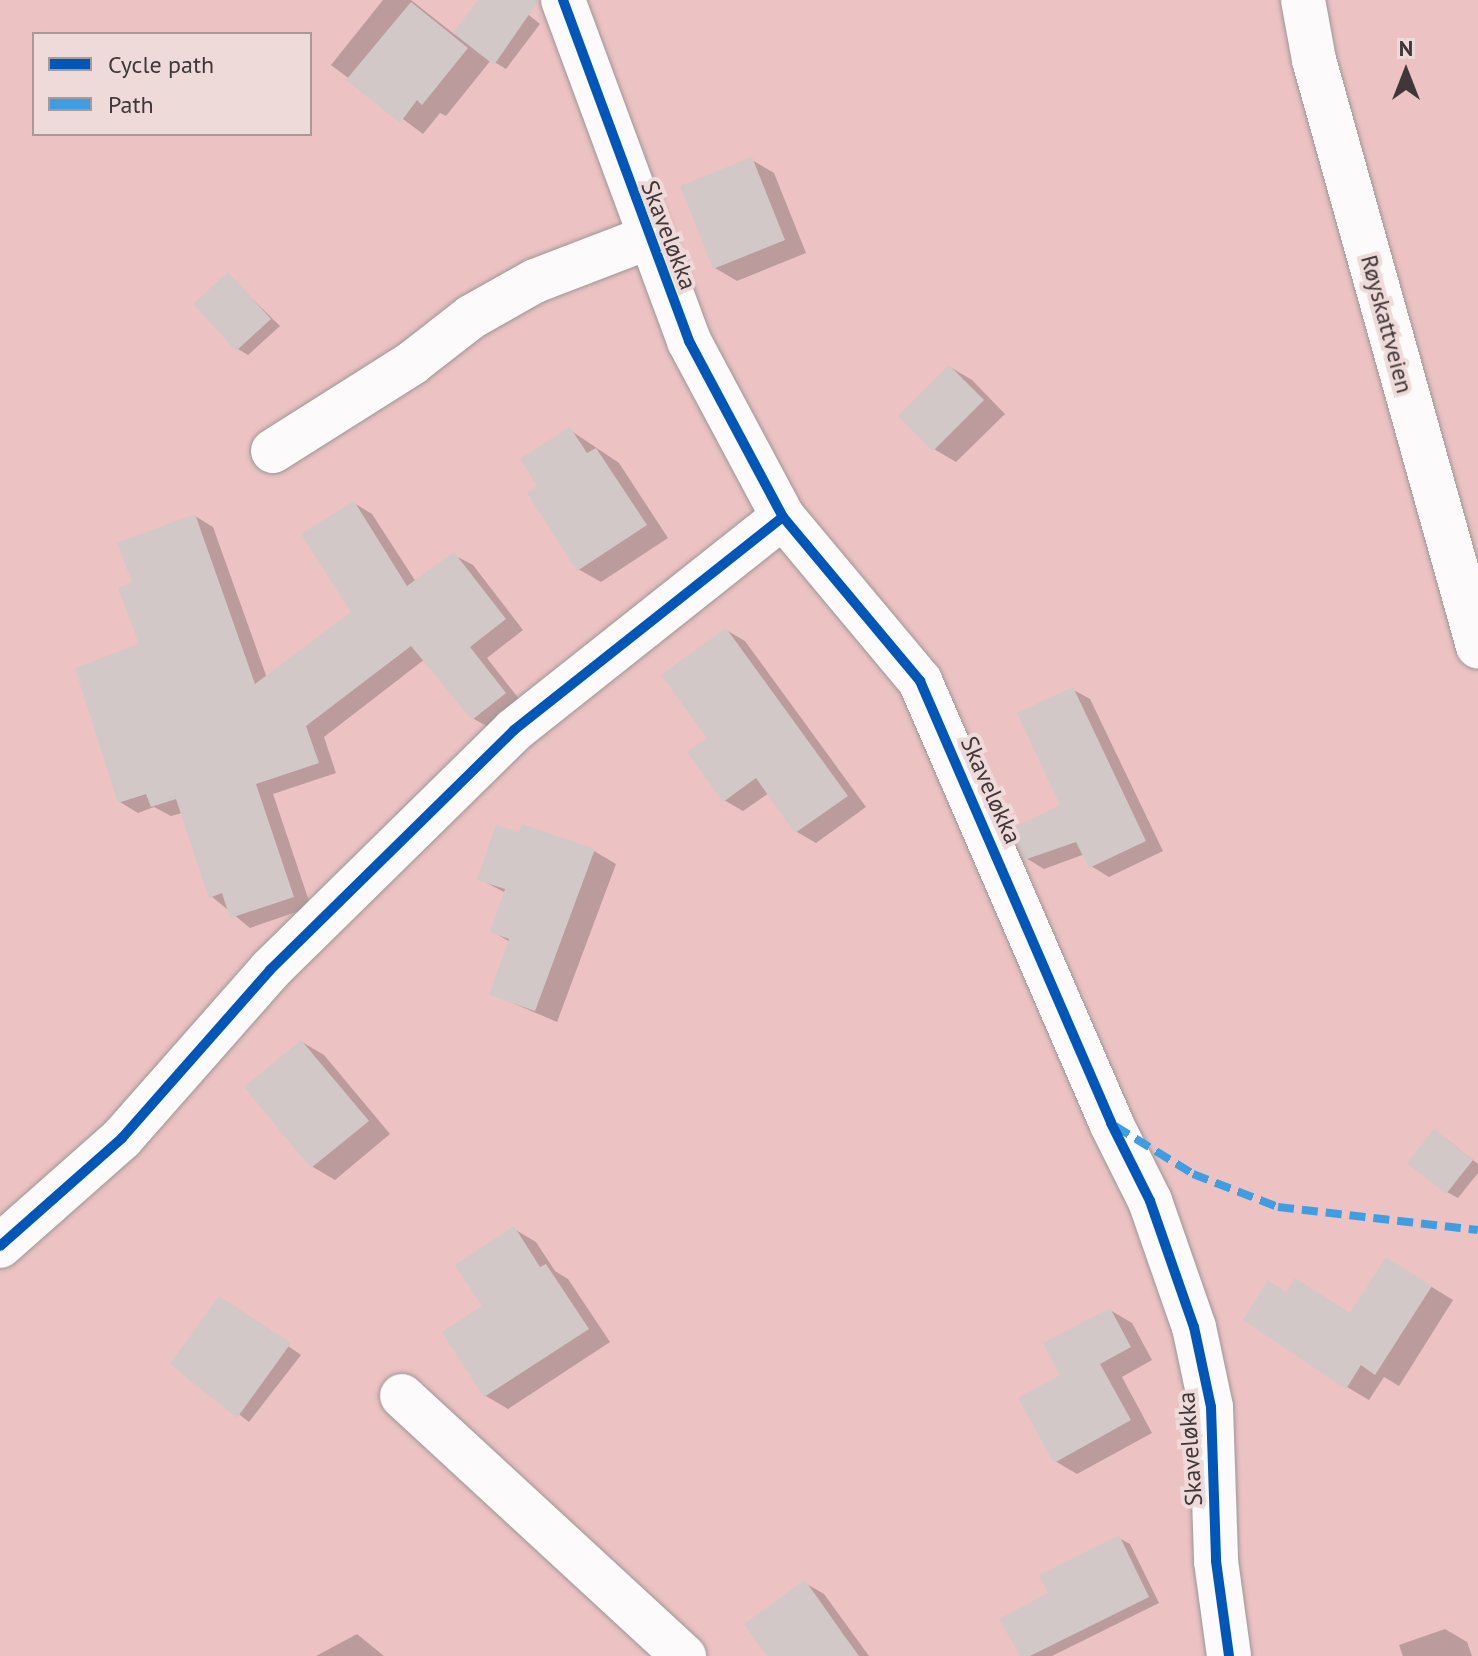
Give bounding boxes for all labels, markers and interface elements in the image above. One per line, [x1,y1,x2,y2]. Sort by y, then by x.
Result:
legend [32,32,312,136]
north arrow [1366,32,1446,112]
text: N [1399,34,1413,62]
text: Cycle path [108,49,214,80]
text: Path [108,89,154,120]
street label: Skaveløkka [635,176,703,294]
street label: Røyskattveien [1355,252,1419,396]
street label: Skaveløkka [955,732,1027,848]
street label: Skaveløkka [1172,1391,1208,1507]

